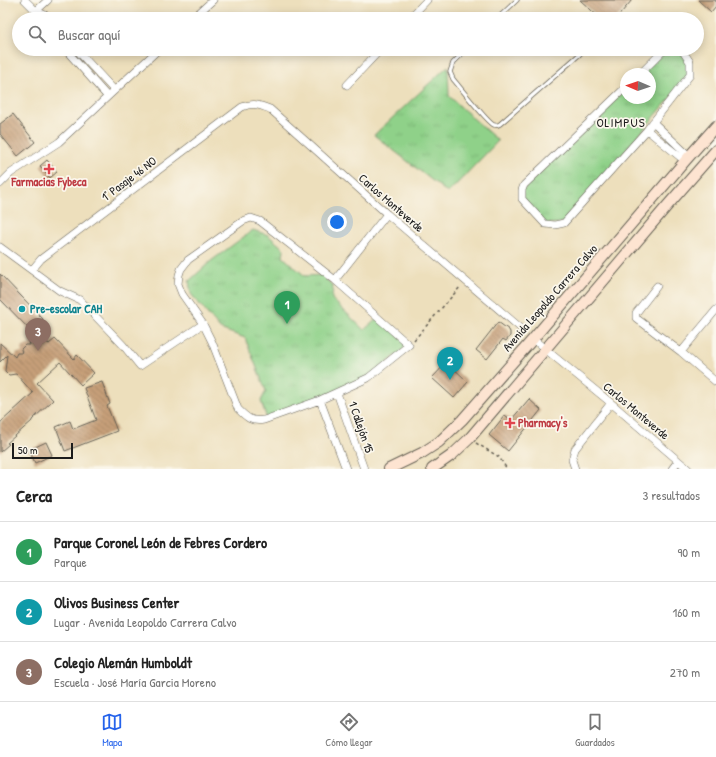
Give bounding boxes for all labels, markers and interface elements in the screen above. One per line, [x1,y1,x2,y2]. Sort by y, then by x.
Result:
search box [12,12,704,56]
icon: search [26,23,48,45]
text: Buscar aquí [58,24,121,45]
north arrow [620,68,656,104]
district label: OLIMPUS [596,113,646,131]
street label: 1° Pasaje 46 NO [98,152,160,205]
marker: Farmacias Fybeca [44,164,54,174]
street label: Carlos Monteverde [355,170,428,236]
place label: Farmacias Fybeca [11,173,87,191]
your location [327,212,347,232]
street label: Avenida Leopoldo Carrera Calvo [498,240,601,355]
pin: 1 [274,291,300,324]
place label: Pre-escolar CAH [30,300,103,317]
marker: Pre-escolar CAH [17,304,27,314]
pin: 3 [25,318,51,351]
pin: 2 [437,347,463,380]
street label: Carlos Monteverde [600,378,673,443]
street label: 1 Callejón 15 [345,399,378,455]
place label: Pharmacy's [518,414,568,432]
marker: Pharmacy's [505,418,515,428]
scale bar [12,441,73,460]
text: 50 m [18,443,38,457]
text: Cerca [16,484,52,507]
text: 3 resultados [642,486,700,504]
text: Parque Coronel León de Febres Cordero [54,532,267,553]
text: 1 [27,543,31,561]
text: 90 m [678,543,700,561]
text: Parque [54,553,87,571]
text: Olivos Business Center [54,592,179,613]
text: 2 [26,603,32,621]
text: 160 m [672,603,700,621]
text: Lugar · Avenida Leopoldo Carrera Calvo [54,613,237,631]
text: Colegio Alemán Humboldt [54,652,192,673]
text: 3 [26,663,32,681]
text: 270 m [670,663,700,681]
text: Escuela · José María Garcia Moreno [54,673,216,691]
tab: Mapa [101,711,123,749]
tab: Cómo llegar [325,711,373,749]
tab: Guardados [575,711,615,749]

